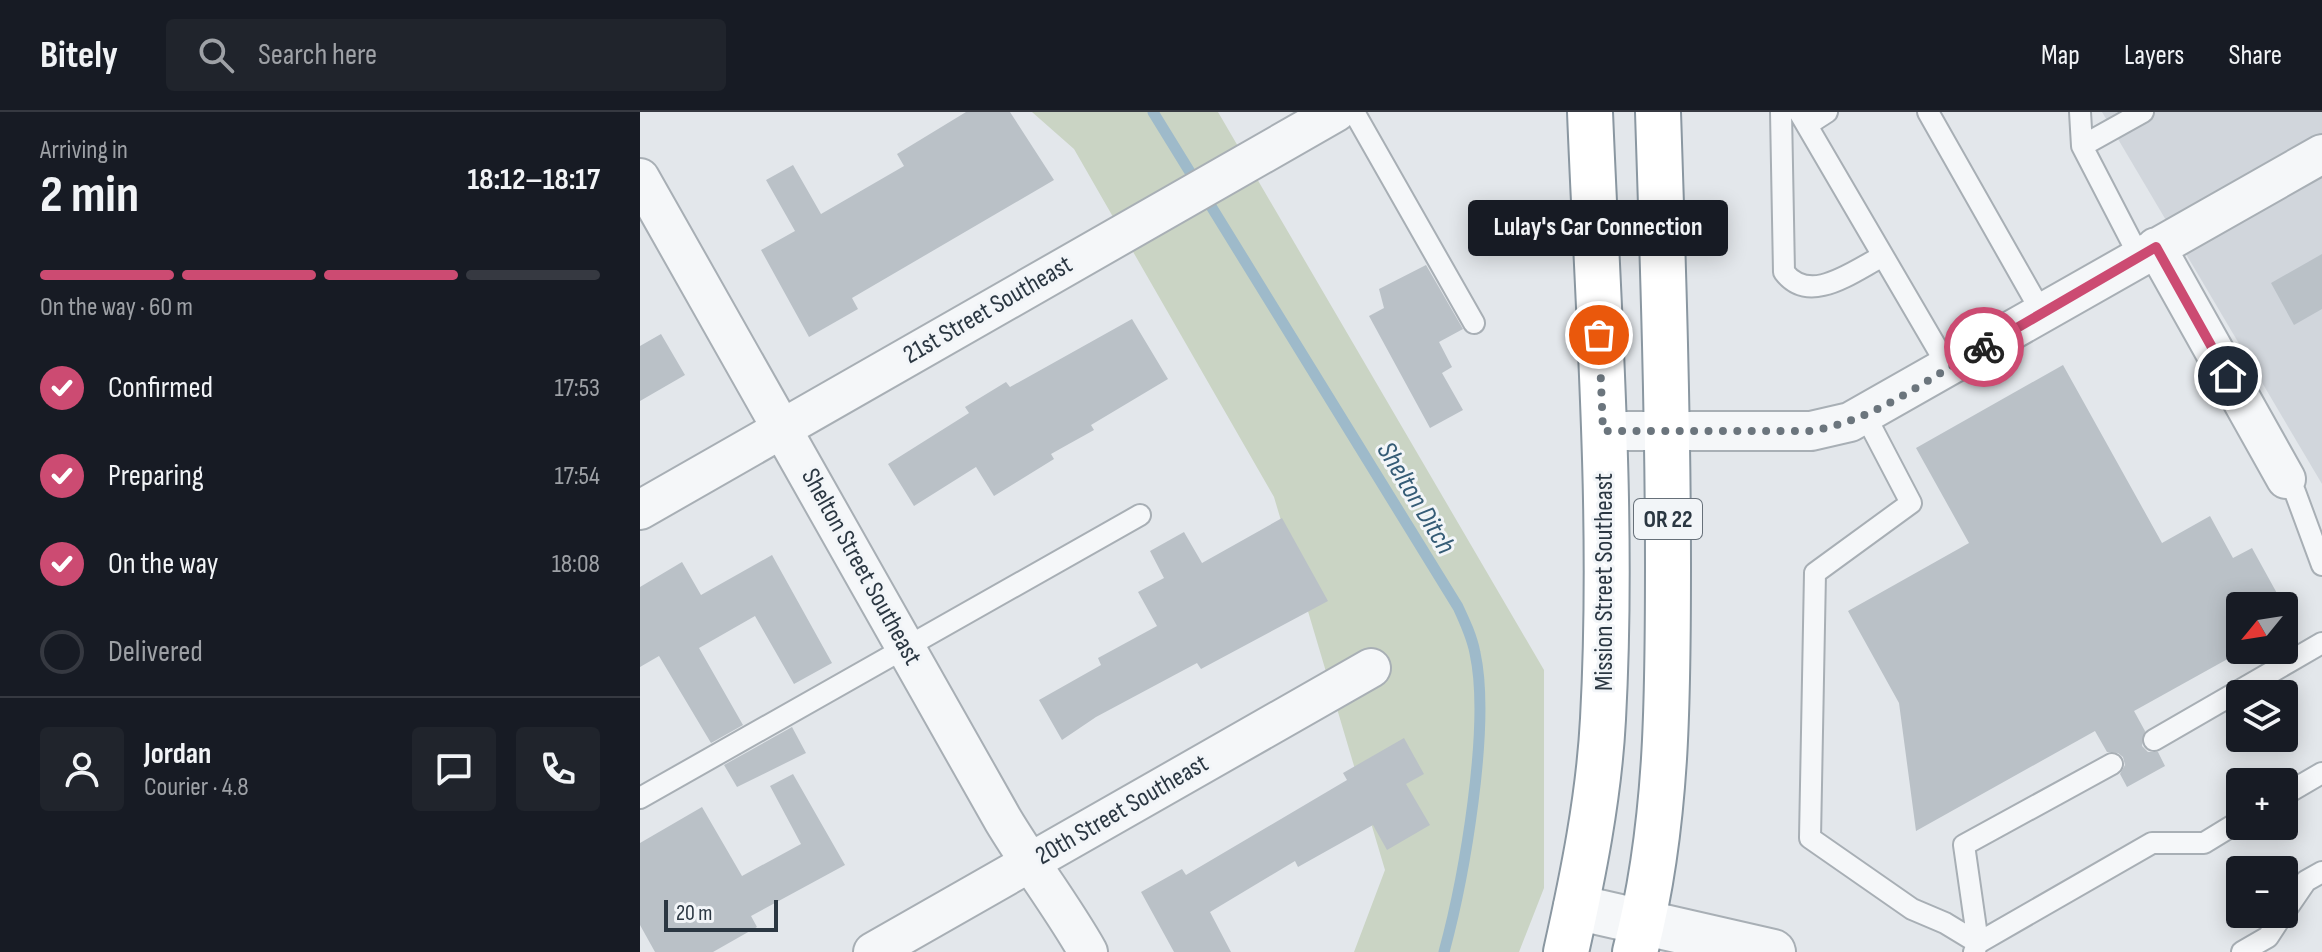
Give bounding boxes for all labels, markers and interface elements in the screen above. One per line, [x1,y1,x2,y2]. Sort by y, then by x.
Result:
search box [166,19,726,91]
text: Bitely [40,33,118,78]
icon: search [194,33,238,77]
text: Search here [258,37,377,73]
text: Map [2041,39,2080,72]
text: Layers [2124,39,2184,72]
text: Share [2228,39,2282,72]
text: Arriving in [40,135,128,166]
text: 18:12–18:17 [468,162,600,198]
text: 2 min [40,164,139,227]
callout: Lulay's Car Connection [1469,199,1729,255]
text: Lulay's Car Connection [1493,212,1703,243]
street label: 21st Street Southeast [898,249,1078,371]
text: On the way · 60 m [40,292,193,323]
pin [1565,301,1633,369]
courier [1944,307,2024,387]
icon: bag [1577,313,1621,357]
icon: bike [1962,325,2006,369]
pin [2194,342,2262,410]
icon: home [2206,354,2250,398]
icon: check [40,366,84,410]
text: Confirmed [108,370,213,406]
text: 17:53 [554,373,600,404]
water label: Shelton Ditch [1370,436,1462,560]
icon: check [40,454,84,498]
text: Preparing [108,458,204,494]
text: 17:54 [554,461,600,492]
street label: Shelton Street Southeast [794,463,928,671]
street label: Mission Street Southeast [1589,473,1620,691]
road number: OR 22 [1634,499,1702,539]
icon: check [40,542,84,586]
text: On the way [108,546,218,582]
text: 18:08 [552,549,600,580]
north arrow [2226,592,2298,664]
map controls [2226,592,2298,928]
text: Delivered [108,634,203,670]
button: layers [2226,680,2298,752]
button: person [40,727,124,811]
button: chat [412,727,496,811]
button: phone [516,727,600,811]
text: Jordan [144,736,211,772]
street label: 20th Street Southeast [1030,748,1214,872]
button: + [2226,768,2298,840]
text: Courier · 4.8 [144,772,249,803]
button: − [2226,856,2298,928]
scale bar [664,896,778,932]
text: 20 m [676,900,713,927]

